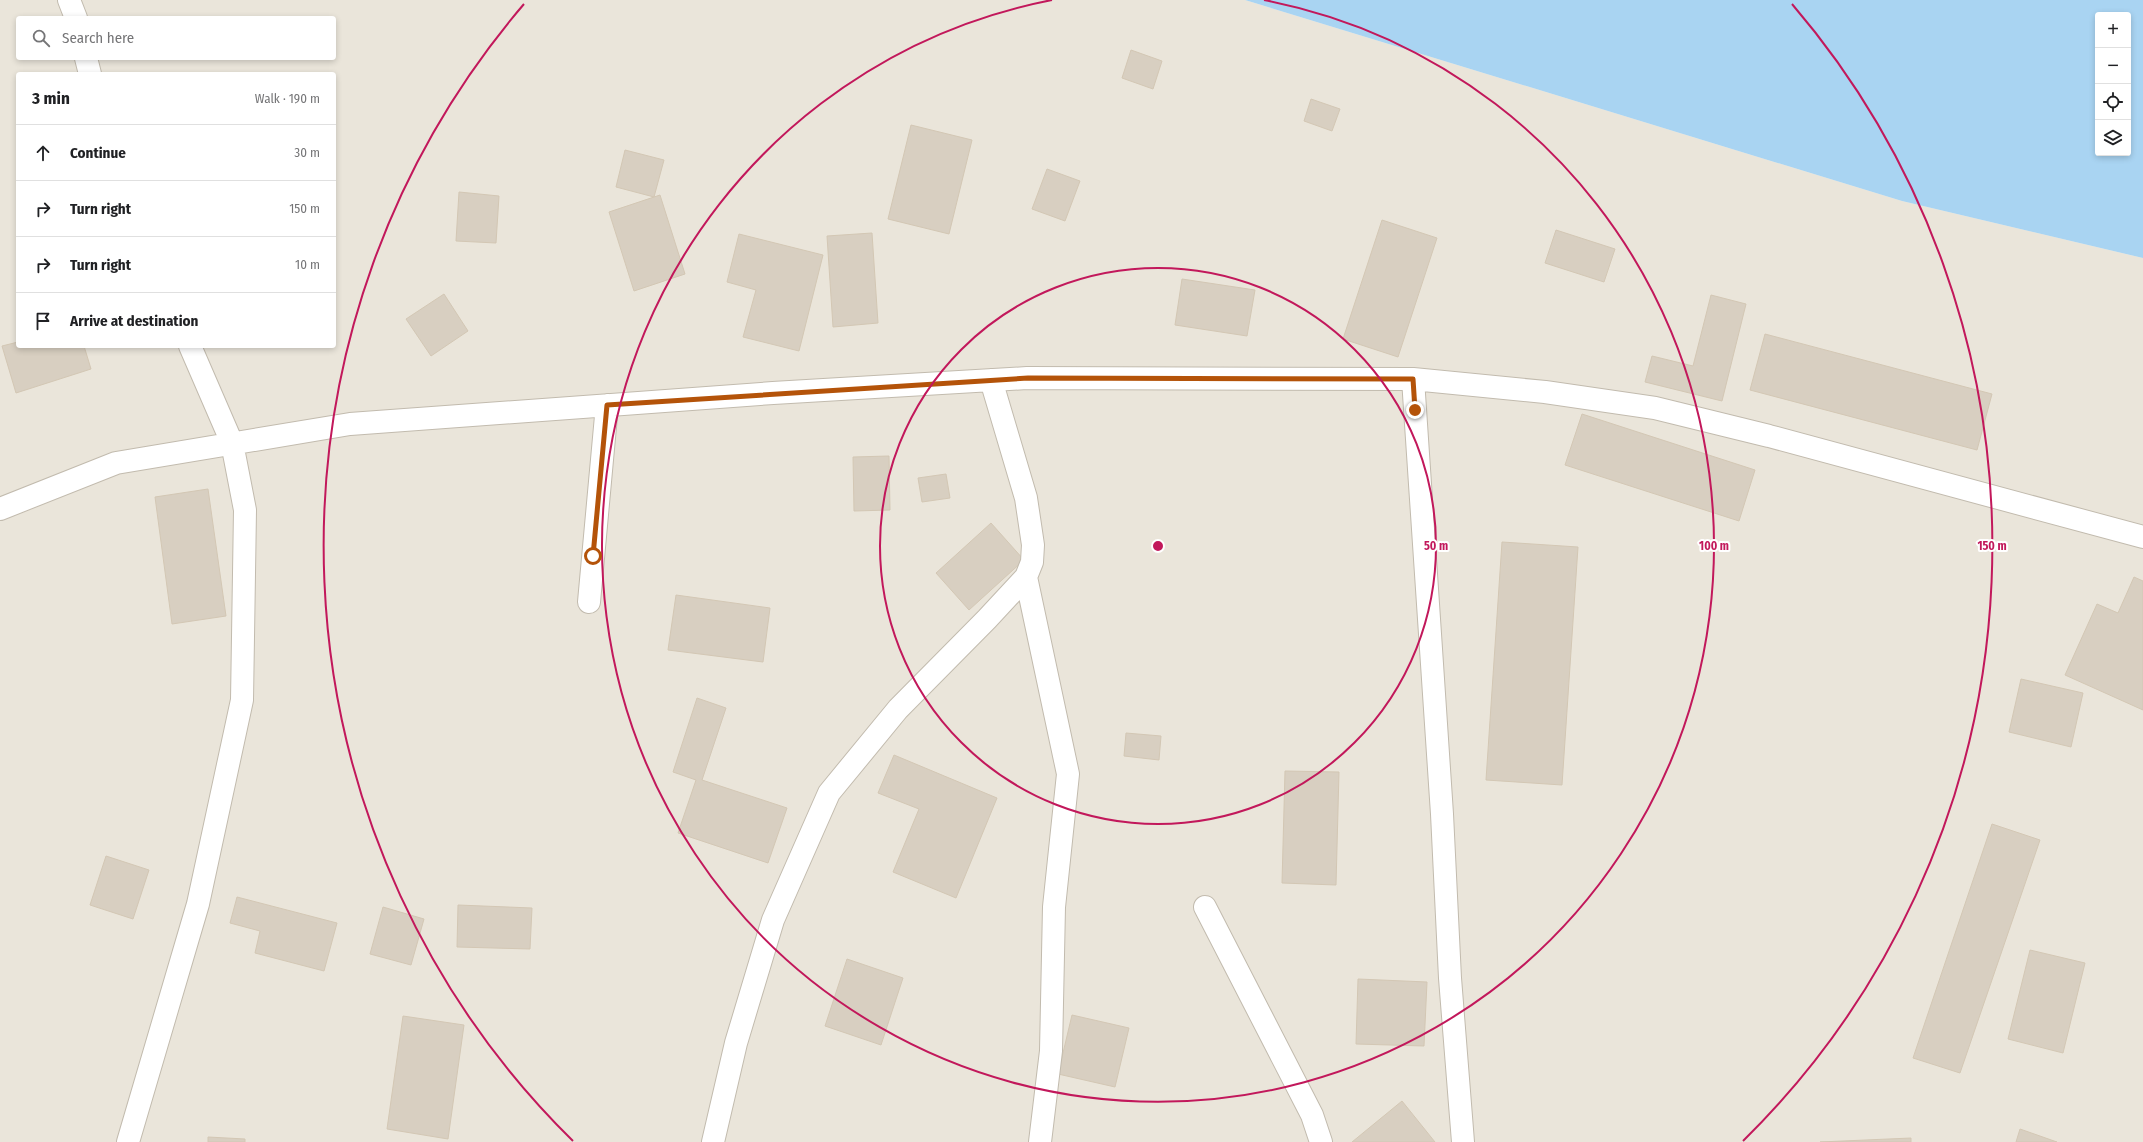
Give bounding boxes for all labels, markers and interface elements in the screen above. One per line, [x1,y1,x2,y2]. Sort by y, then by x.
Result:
map controls [2095,12,2131,156]
button: + [2095,12,2131,48]
search box [16,16,336,60]
icon: search [30,27,52,49]
text: Search here [62,29,134,47]
button: − [2095,48,2131,84]
button: locate [2095,84,2131,120]
text: 3 min [32,88,70,109]
text: Walk · 190 m [255,91,320,106]
button: layers [2095,120,2131,156]
icon: ahead [32,142,54,164]
text: Continue [70,144,126,162]
text: 30 m [294,145,320,160]
icon: right [32,198,54,220]
text: Turn right [70,200,131,218]
text: 150 m [289,201,320,216]
icon: right [32,254,54,276]
text: Turn right [70,256,131,274]
text: 10 m [295,257,320,272]
icon: arrive [32,310,54,332]
text: Arrive at destination [70,312,198,330]
route end [1406,401,1424,419]
centre of rings [1151,539,1165,553]
text: 50 m [1424,539,1448,553]
text: 100 m [1699,539,1729,553]
text: 150 m [1977,539,2007,553]
route start [584,547,602,565]

